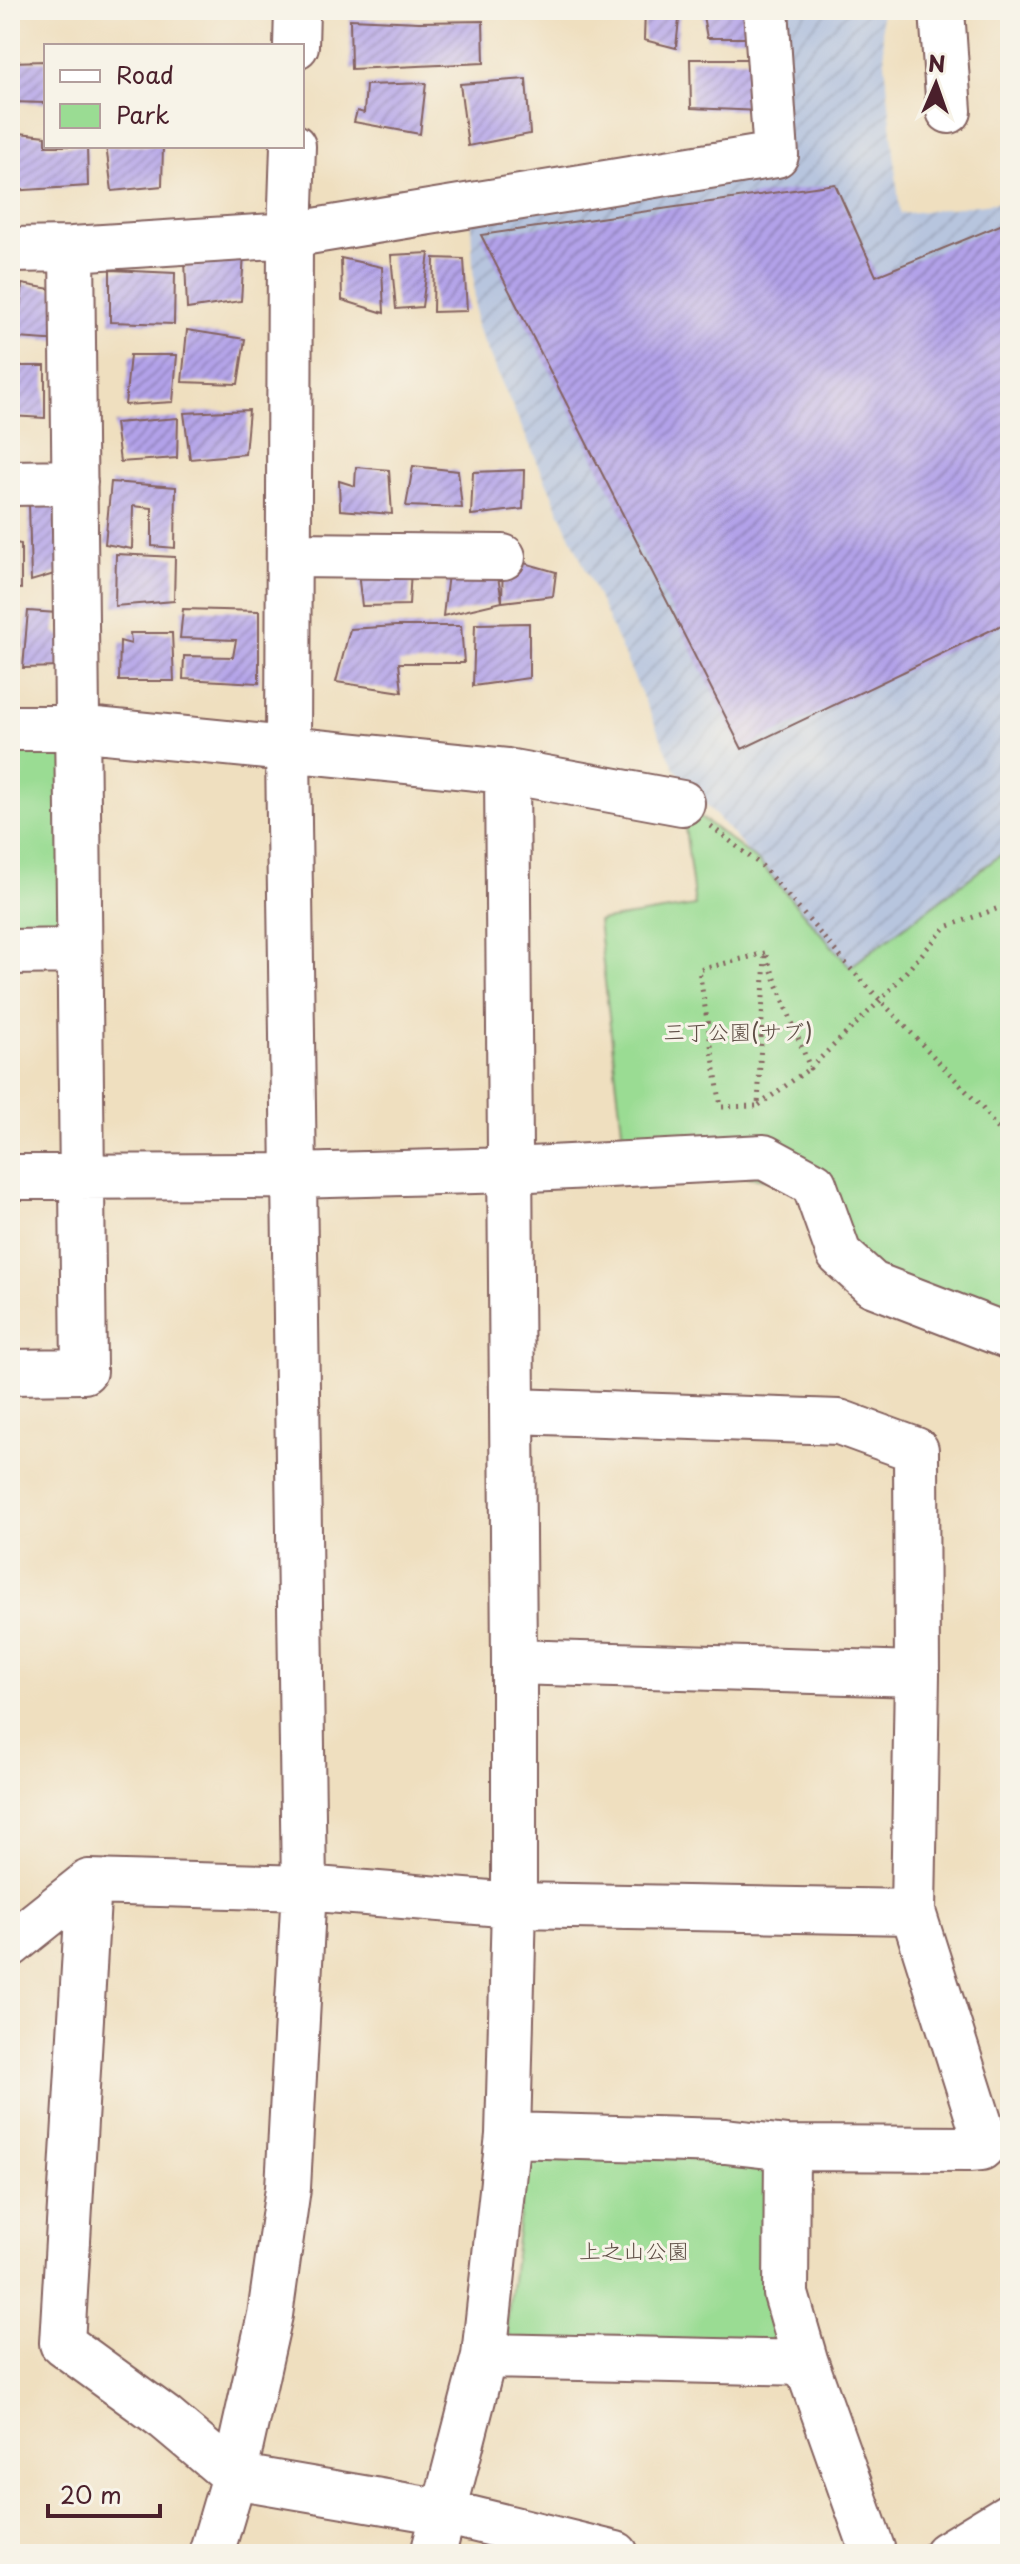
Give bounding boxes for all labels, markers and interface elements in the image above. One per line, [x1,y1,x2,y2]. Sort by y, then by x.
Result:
legend [44,44,304,148]
north arrow [896,44,976,124]
text: N [927,46,946,79]
text: Road [116,56,174,92]
text: Park [116,96,170,132]
park label: 三丁公園(サブ) [663,1014,813,1047]
park label: 上之山公園 [579,2233,689,2266]
scale bar [48,2468,160,2518]
text: 20 m [60,2476,122,2512]

